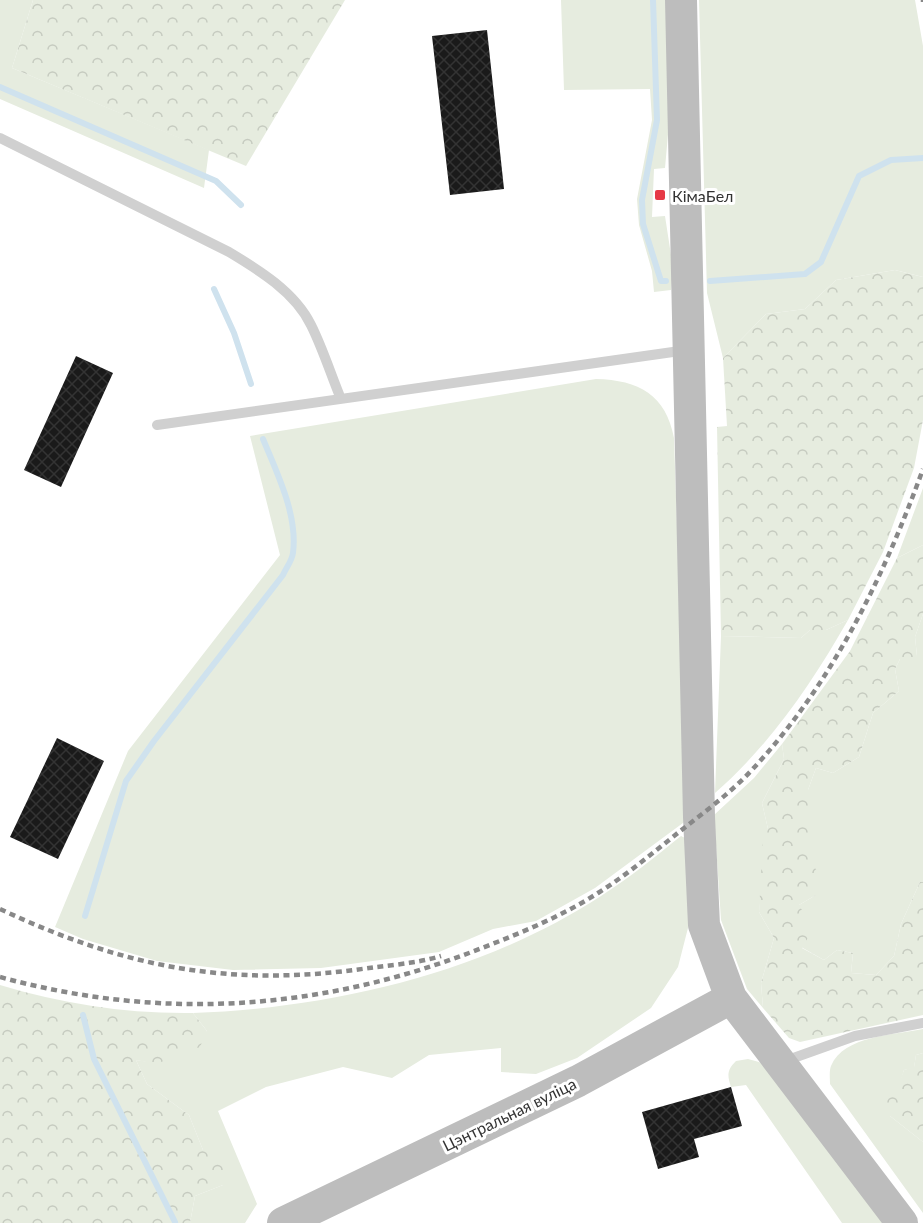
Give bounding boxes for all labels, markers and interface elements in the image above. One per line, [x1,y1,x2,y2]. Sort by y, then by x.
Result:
place label: КімаБел [672,186,733,205]
marker: КімаБел [653,188,667,202]
street label: Цэнтральная вуліца [439,1073,579,1155]

